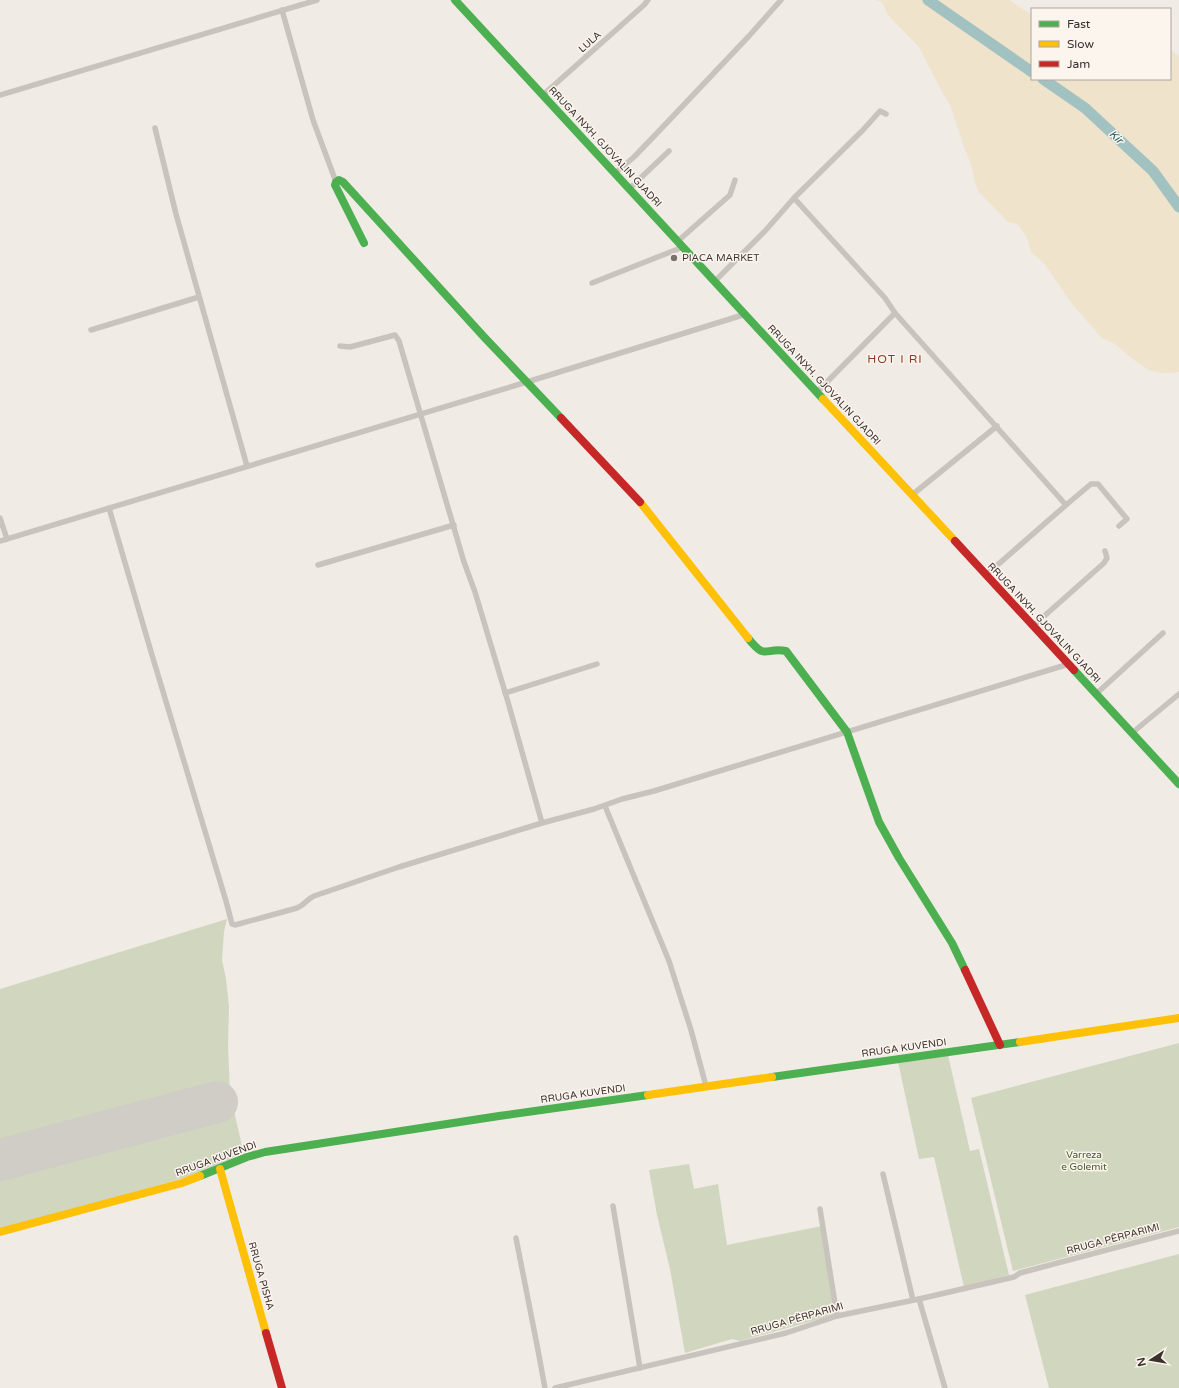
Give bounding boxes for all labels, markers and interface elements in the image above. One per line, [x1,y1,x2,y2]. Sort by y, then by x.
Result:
legend [1031,8,1171,80]
text: Fast [1067,17,1091,31]
street label: LULA [576,29,604,55]
text: Slow [1067,37,1094,51]
text: Jam [1067,57,1090,71]
street label: RRUGA INXH. GJOVALIN GJADRI [546,84,664,210]
water label: Kir [1106,127,1127,148]
place label: PIACA MARKET [682,252,759,264]
marker: PIACA MARKET [669,253,679,263]
street label: RRUGA INXH. GJOVALIN GJADRI [765,322,883,448]
district label: HOT I RI [867,352,923,366]
street label: RRUGA INXH. GJOVALIN GJADRI [985,560,1103,686]
street label: RRUGA KUVENDI [861,1036,947,1060]
street label: RRUGA KUVENDI [540,1082,626,1106]
street label: RRUGA KUVENDI [174,1139,258,1179]
park label: Varreza e Golemit [1061,1149,1107,1173]
street label: RRUGA PËRPARIMI [1065,1221,1161,1257]
street label: RRUGA PISHA [246,1241,276,1311]
street label: RRUGA PËRPARIMI [749,1300,845,1338]
north arrow [1131,1340,1171,1380]
text: N [1134,1356,1149,1368]

